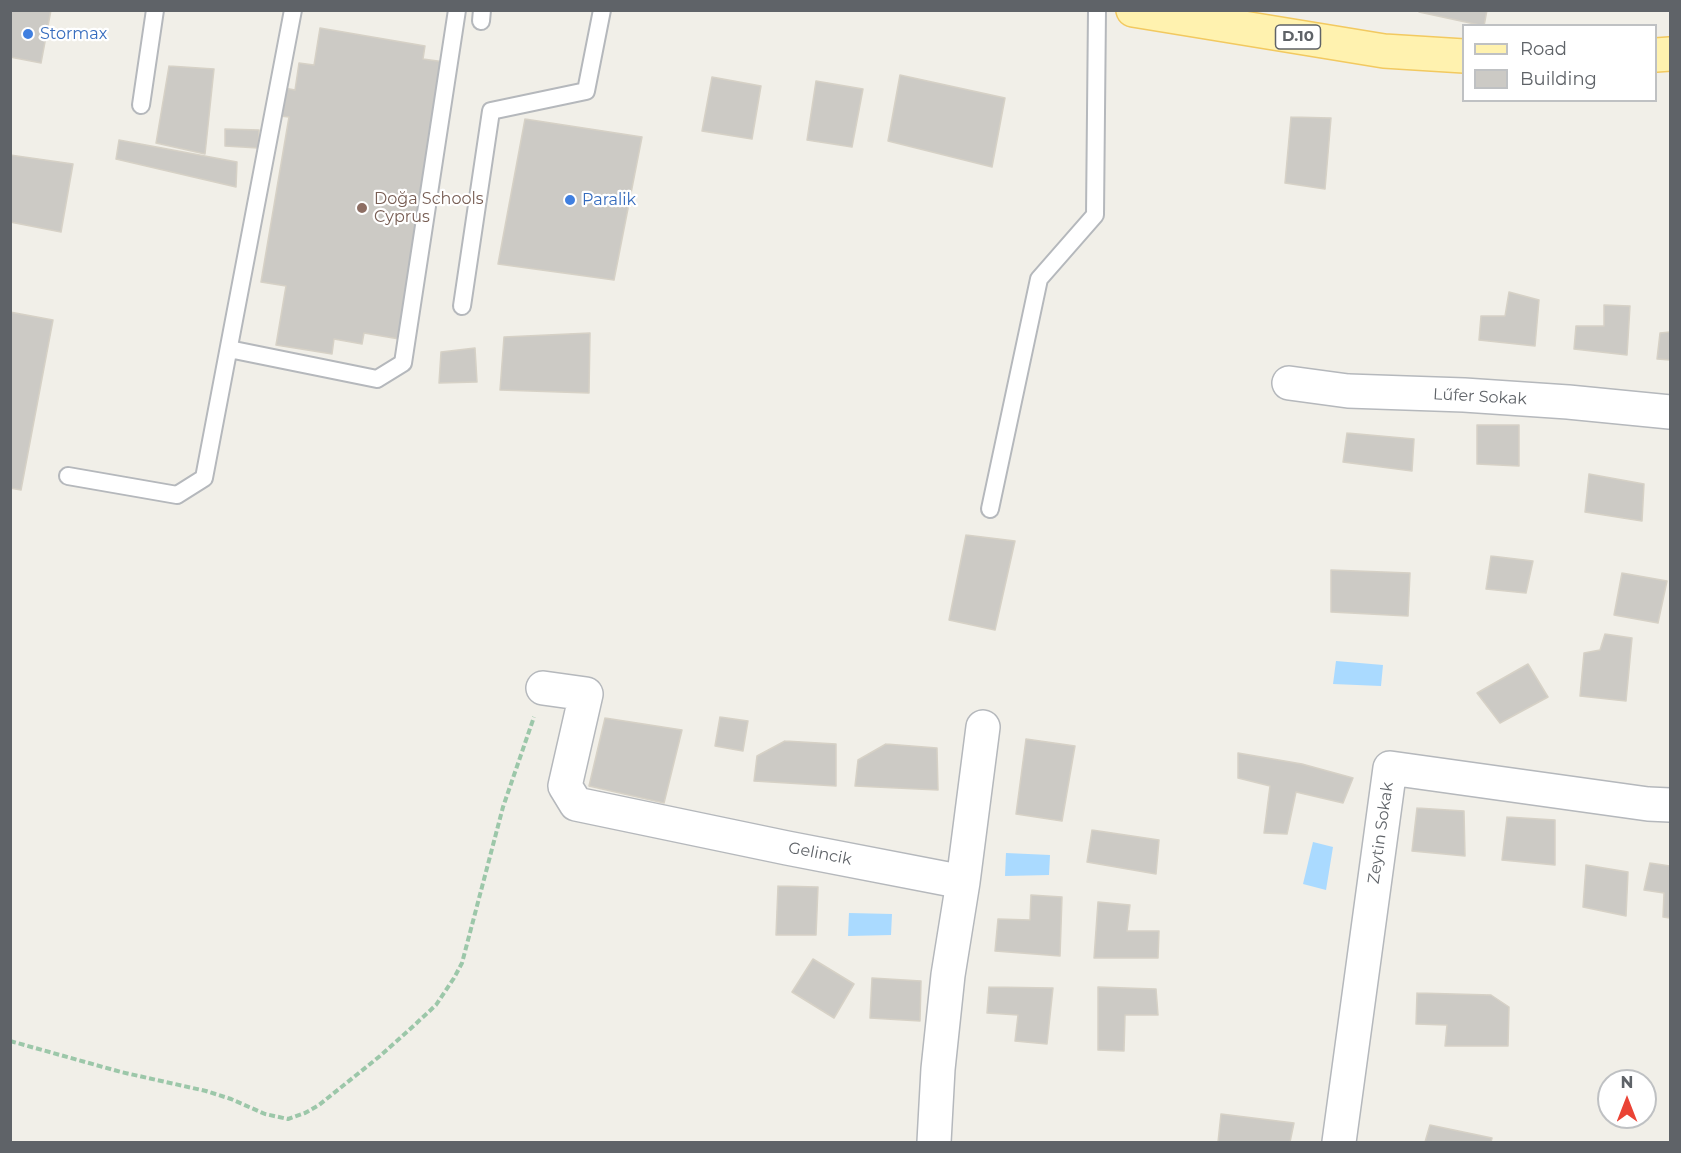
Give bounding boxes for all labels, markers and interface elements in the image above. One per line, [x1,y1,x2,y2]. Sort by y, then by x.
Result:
place label: Stormax [40,24,107,44]
legend [1462,24,1657,102]
road number: D.10 [1276,25,1320,49]
marker: Stormax [21,27,35,41]
text: Road [1520,38,1567,60]
text: Building [1520,68,1597,90]
place label: Doğa Schools Cyprus [374,189,484,227]
place label: Paralik [582,190,636,210]
marker: Paralik [563,193,577,207]
marker: Doğa Schools Cyprus [355,201,369,215]
street label: Lűfer Sokak [1433,385,1527,409]
street label: Zeytin Sokak [1364,781,1398,885]
street label: Gelincik [787,838,853,870]
north arrow [1597,1069,1657,1129]
text: N [1621,1073,1633,1092]

